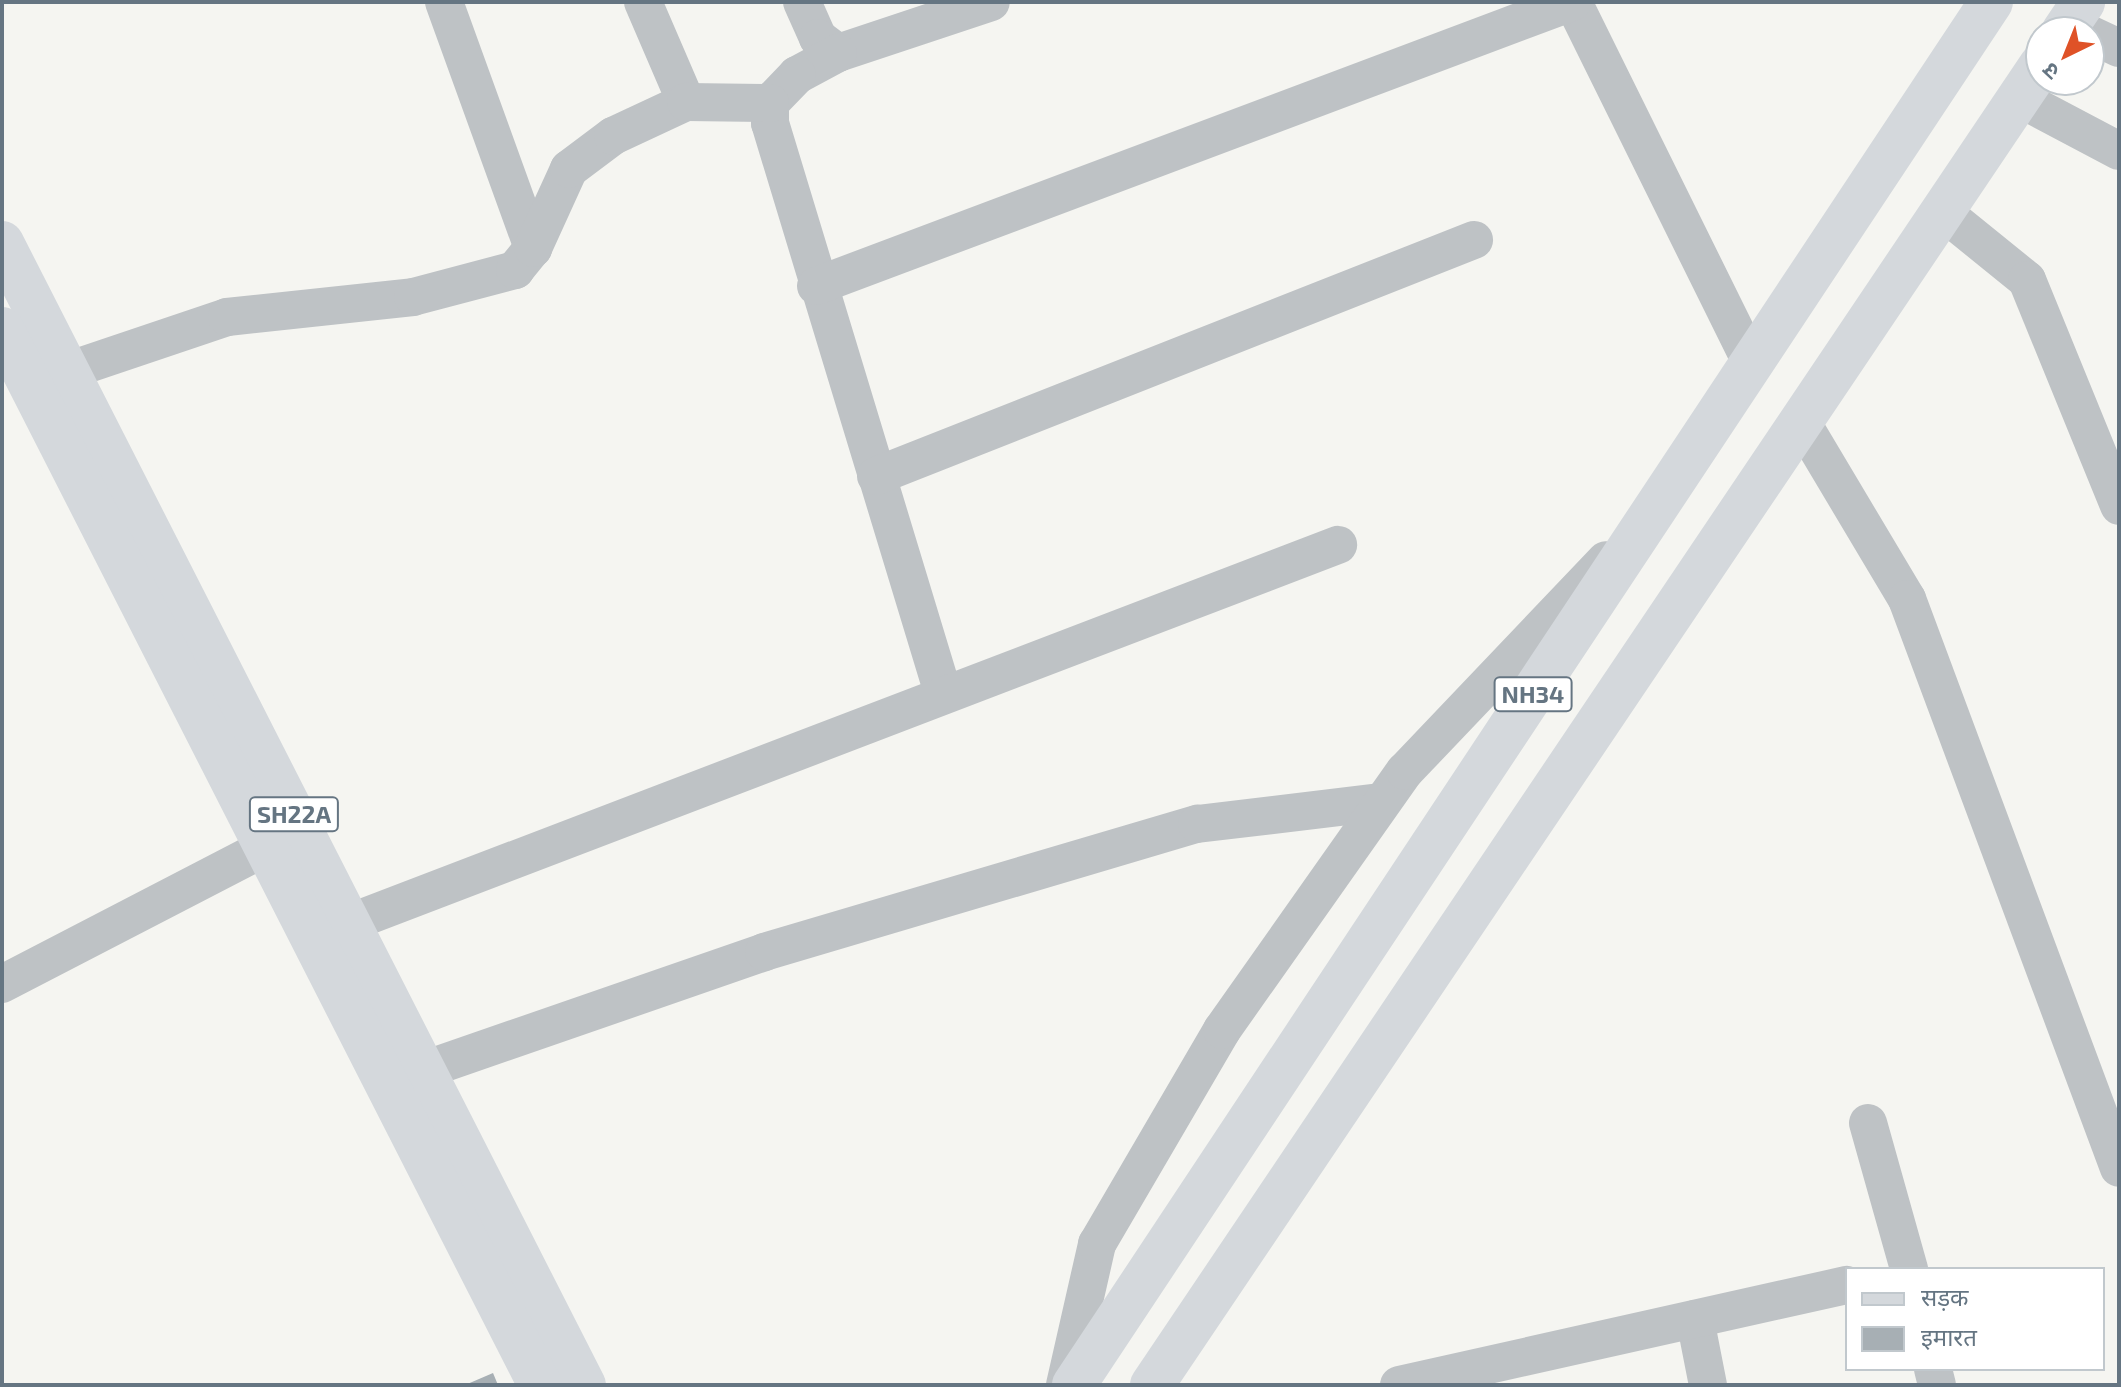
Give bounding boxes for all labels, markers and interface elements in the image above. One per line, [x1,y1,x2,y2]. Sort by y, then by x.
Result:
north arrow [2025,16,2105,96]
text: उ [2036,58,2064,86]
road number: NH34 [1493,674,1573,714]
road number: SH22A [248,794,340,834]
legend [1845,1267,2105,1371]
text: सड़क [1921,1282,1969,1311]
text: इमारत [1921,1322,1977,1351]

